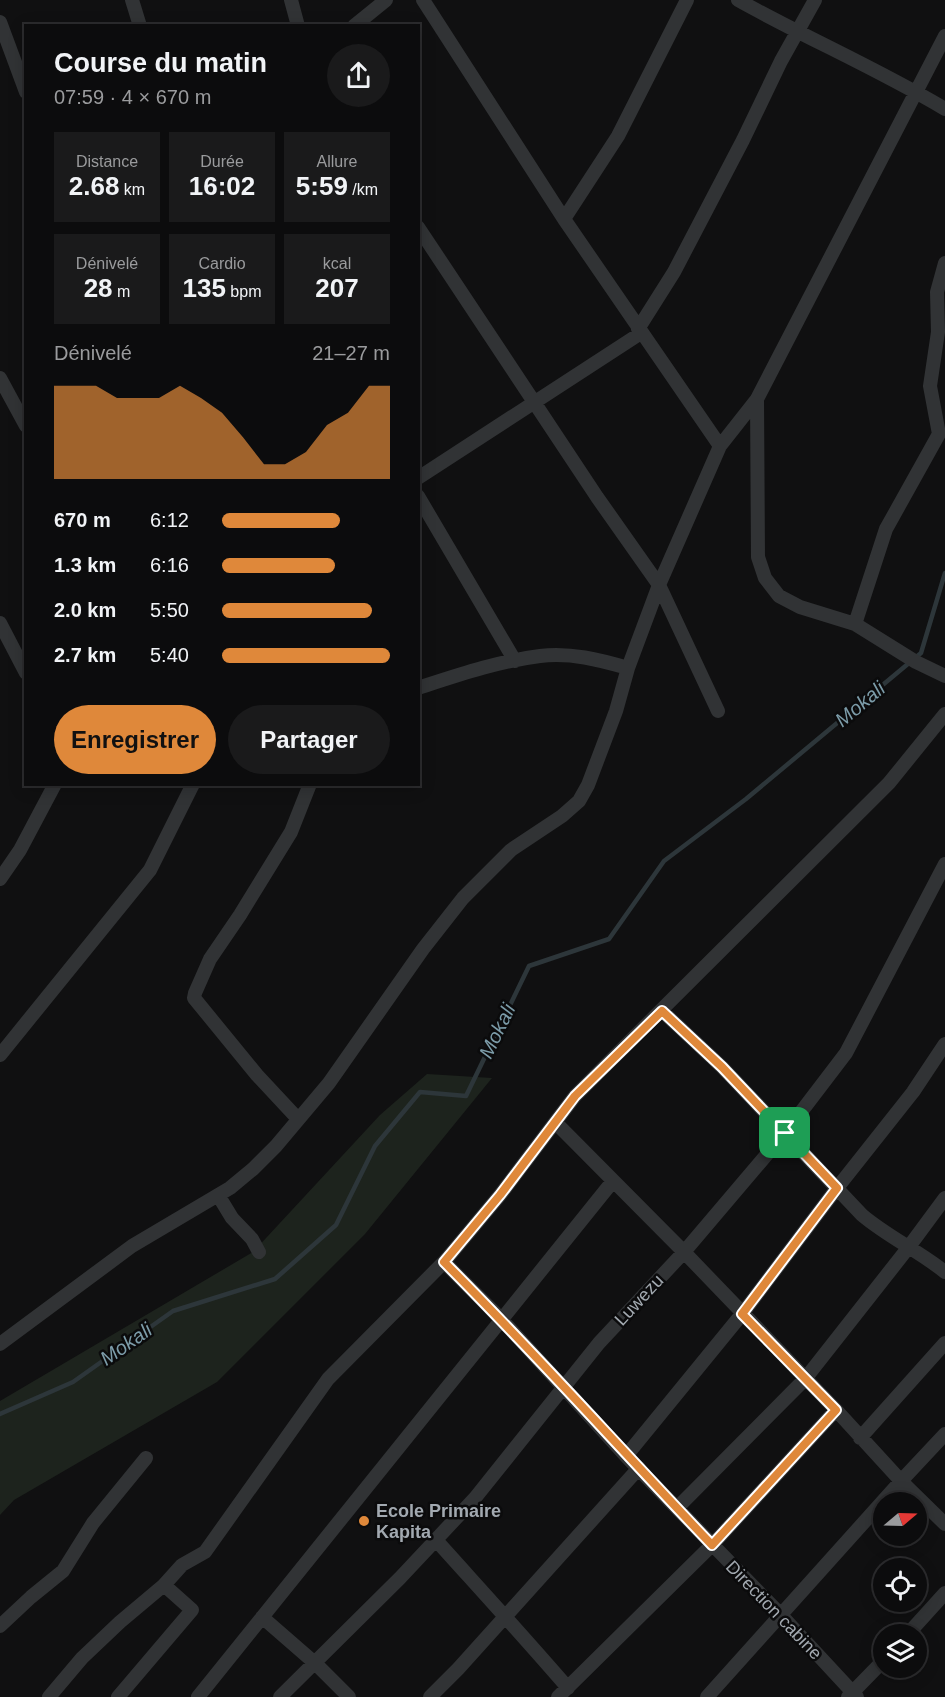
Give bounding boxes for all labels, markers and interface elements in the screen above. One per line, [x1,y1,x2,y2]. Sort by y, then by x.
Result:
button: share [327,44,390,107]
text: Course du matin [54,48,267,78]
text: 07:59 · 4 × 670 m [54,86,211,108]
text: Distance [76,153,138,170]
text: Durée [200,153,244,170]
text: Allure [317,153,357,170]
text: 2.68 [69,171,119,201]
text: 16:02 [189,171,255,201]
text: 5:59 [296,171,348,201]
text: km [119,181,145,198]
text: /km [348,181,378,198]
text: Dénivelé [76,255,138,272]
text: Cardio [198,255,246,272]
text: kcal [323,255,351,272]
text: 28 [84,273,113,303]
text: 135 [183,273,226,303]
text: 207 [315,273,359,303]
text: m [113,283,130,300]
text: bpm [226,283,261,300]
text: Dénivelé [54,342,132,364]
text: 21–27 m [312,342,390,364]
text: 670 m [54,509,111,531]
text: 6:12 [150,509,189,531]
text: 1.3 km [54,554,116,576]
text: 6:16 [150,554,189,576]
text: 2.0 km [54,599,116,621]
text: 5:50 [150,599,189,621]
text: 2.7 km [54,644,116,666]
text: 5:40 [150,644,189,666]
water label: Mokali [831,677,890,731]
button: Enregistrer [54,705,216,774]
button: Partager [228,705,390,774]
water label: Mokali [474,1000,520,1062]
pin [759,1107,810,1158]
icon: arrive [768,1116,801,1149]
street label: Luwezu [611,1270,667,1330]
water label: Mokali [96,1318,156,1370]
north arrow [873,1492,927,1546]
map controls [873,1492,927,1678]
place label: Ecole Primaire Kapita [376,1501,501,1542]
marker: Ecole Primaire Kapita [357,1514,371,1528]
street label: Direction cabine [722,1557,826,1663]
button: locate [873,1558,927,1612]
button: layers [873,1624,927,1678]

